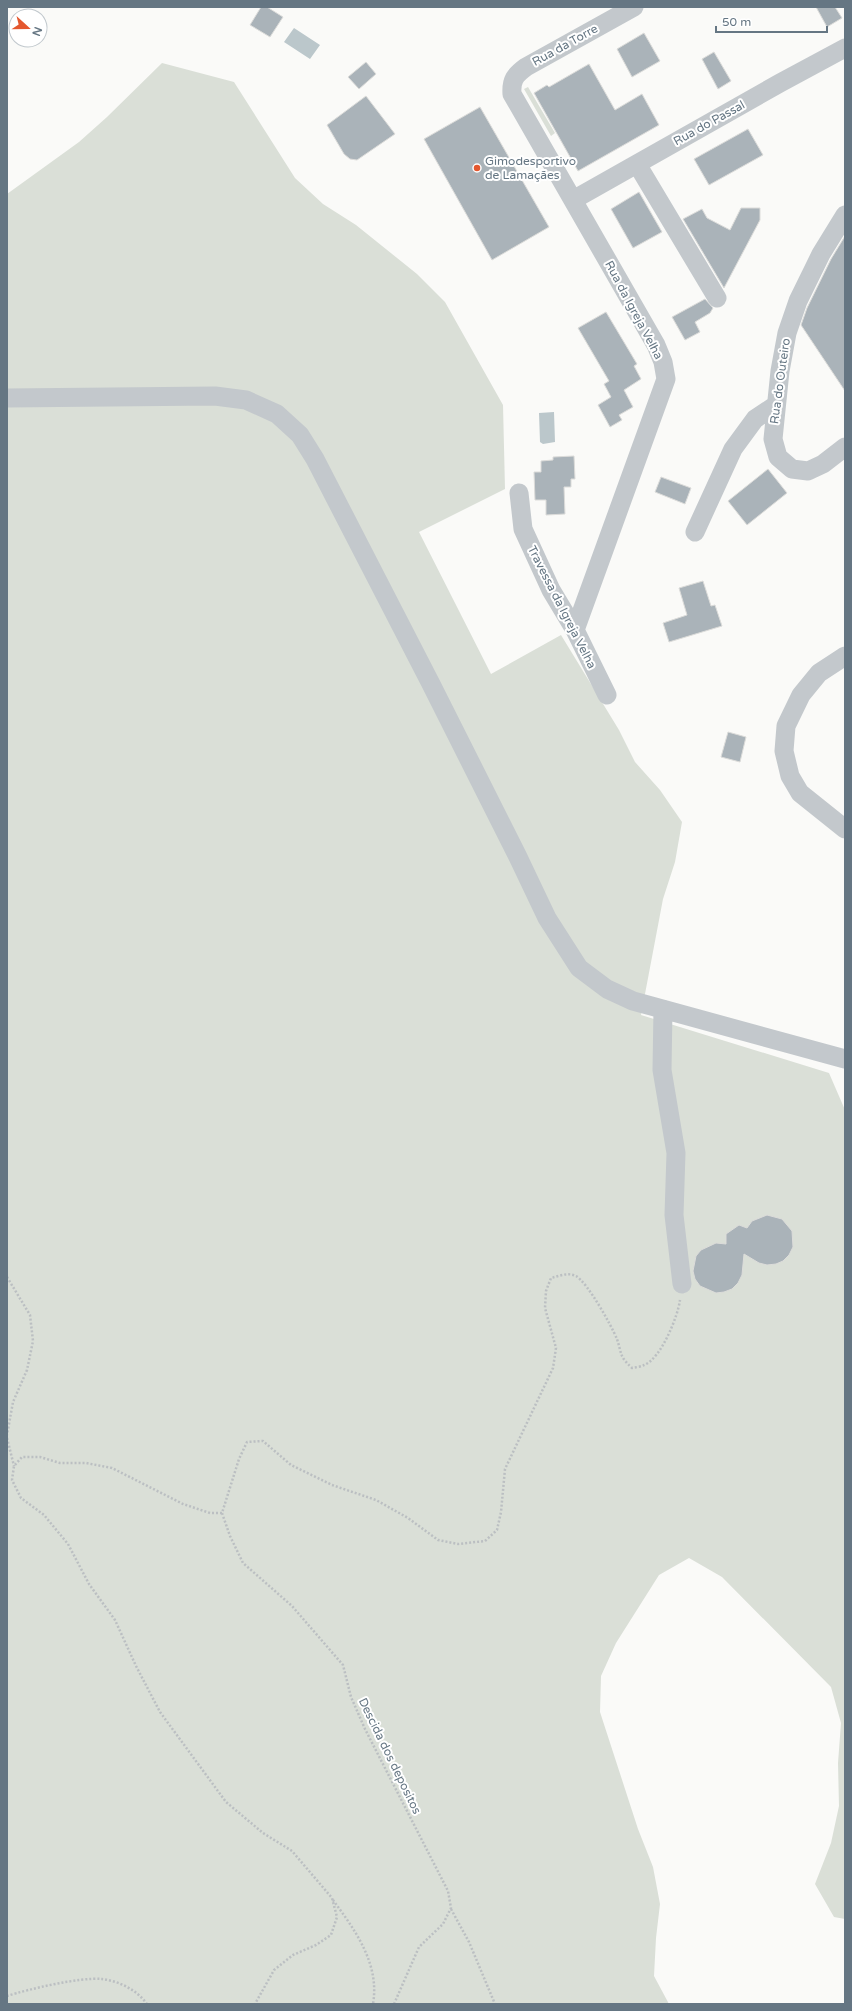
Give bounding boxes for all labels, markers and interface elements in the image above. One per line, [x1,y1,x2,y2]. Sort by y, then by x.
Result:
north arrow [8,8,48,48]
scale bar [716,8,827,34]
text: 50 m [722,15,751,29]
street label: Rua da Torre [530,21,600,69]
text: N [29,25,45,38]
street label: Rua do Passal [671,98,747,148]
place label: Gimodesportivo de Lamaçães [485,154,576,182]
marker: Gimodesportivo de Lamaçães [472,163,482,173]
street label: Rua da Igreja Velha [602,258,666,362]
street label: Rua do Outeiro [767,337,793,425]
street label: Travessa da Igreja Velha [525,543,599,671]
street label: Descida dos depositos [356,1696,424,1817]

